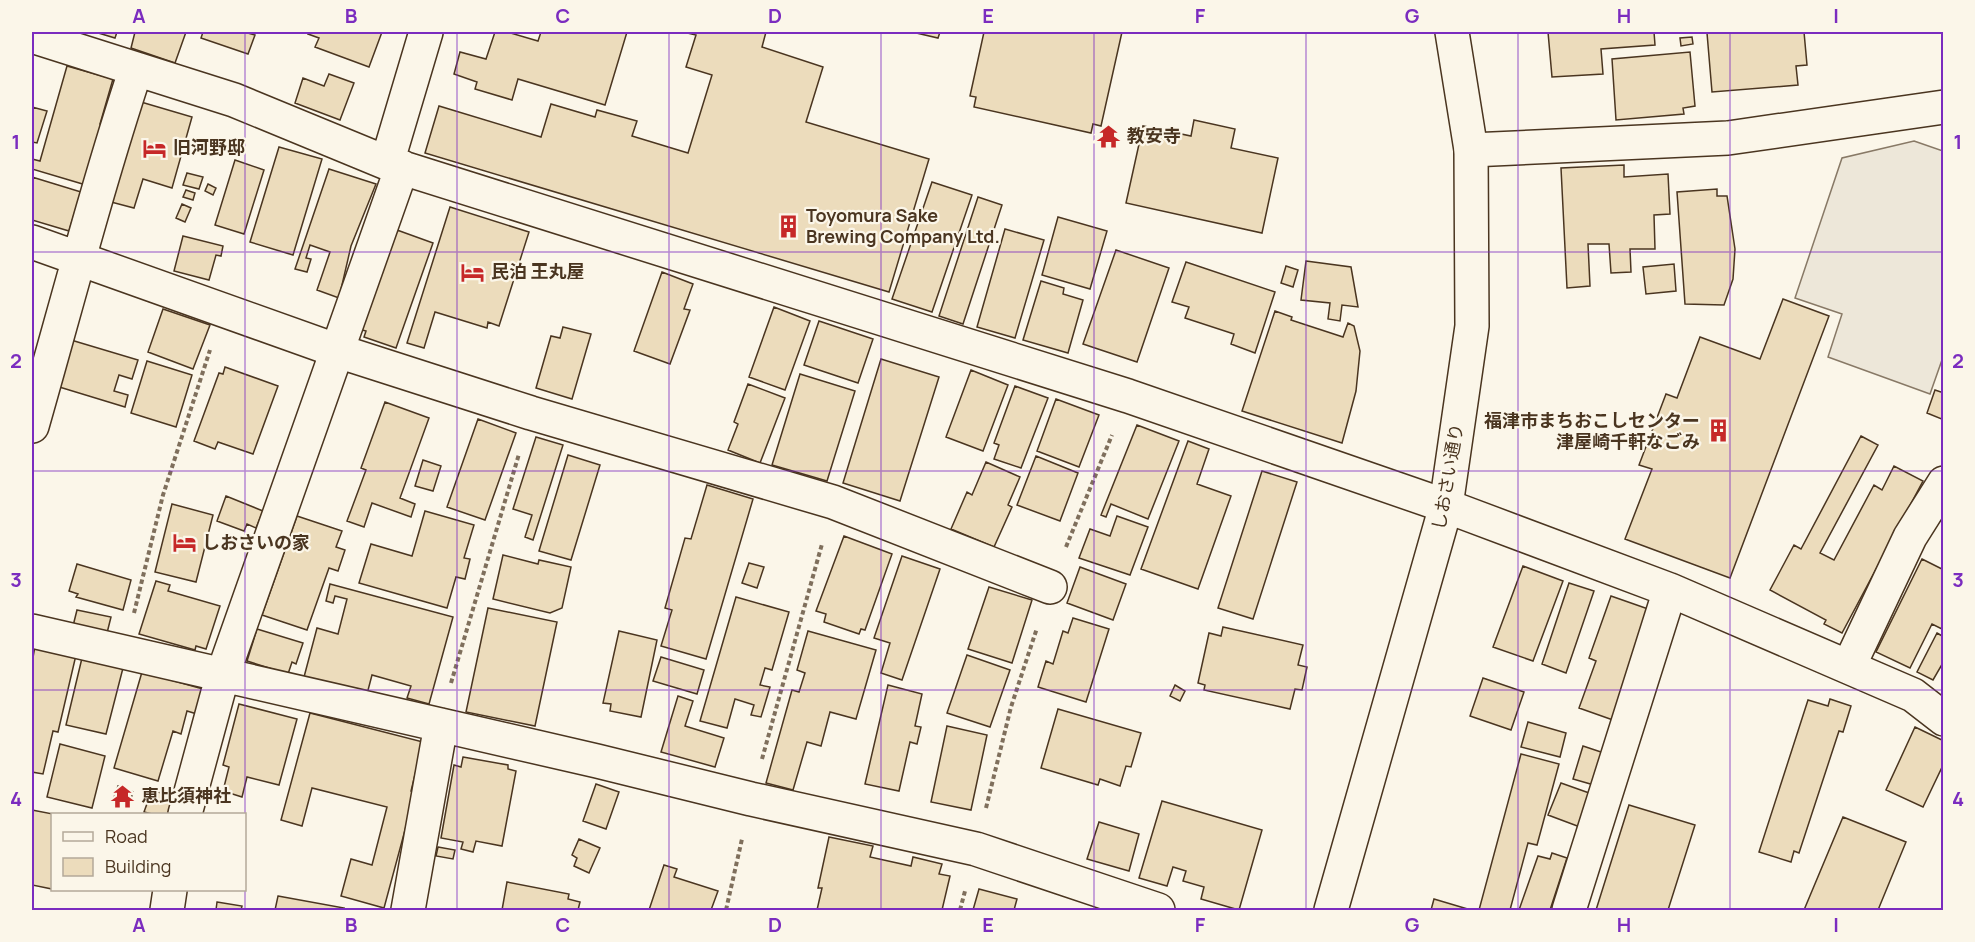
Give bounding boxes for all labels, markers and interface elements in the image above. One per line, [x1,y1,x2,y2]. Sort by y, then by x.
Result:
text: A [132,2,146,29]
text: B [345,2,358,29]
text: C [556,2,570,29]
text: D [768,2,782,29]
text: E [982,2,994,29]
text: F [1195,2,1206,29]
text: G [1405,2,1420,29]
text: H [1617,2,1631,29]
text: I [1833,2,1839,29]
temple icon: 教安寺 [1096,123,1122,149]
place label: 教安寺 [1127,123,1181,147]
text: 1 [12,128,20,155]
text: 1 [1954,128,1962,155]
hotel icon: 旧河野邸 [142,135,168,161]
place label: 旧河野邸 [173,135,245,159]
place label: Toyomura Sake Brewing Company Ltd. [806,203,1000,248]
building icon: Toyomura Sake Brewing Company Ltd. [775,213,801,239]
hotel icon: 民泊 王丸屋 [460,259,486,285]
place label: 民泊 王丸屋 [491,259,585,283]
text: 2 [10,347,22,374]
text: 2 [1952,347,1964,374]
place label: 福津市まちおこしセンター 津屋崎千軒なごみ [1484,408,1700,453]
building icon: 福津市まちおこしセンター 津屋崎千軒なごみ [1705,418,1731,444]
street label: しおさい通り [1426,422,1468,532]
hotel icon: しおさいの家 [171,530,197,556]
place label: しおさいの家 [202,530,310,554]
text: 3 [10,566,22,593]
text: 3 [1952,566,1964,593]
temple icon: 恵比須神社 [110,783,136,809]
place label: 恵比須神社 [141,783,231,807]
text: 4 [10,785,22,812]
text: 4 [1952,785,1964,812]
legend [51,813,246,891]
text: Road [105,824,148,848]
text: Building [105,854,171,878]
text: A [132,911,146,938]
text: B [345,911,358,938]
text: C [556,911,570,938]
text: D [768,911,782,938]
text: E [982,911,994,938]
text: F [1195,911,1206,938]
text: G [1405,911,1420,938]
text: H [1617,911,1631,938]
text: I [1833,911,1839,938]

